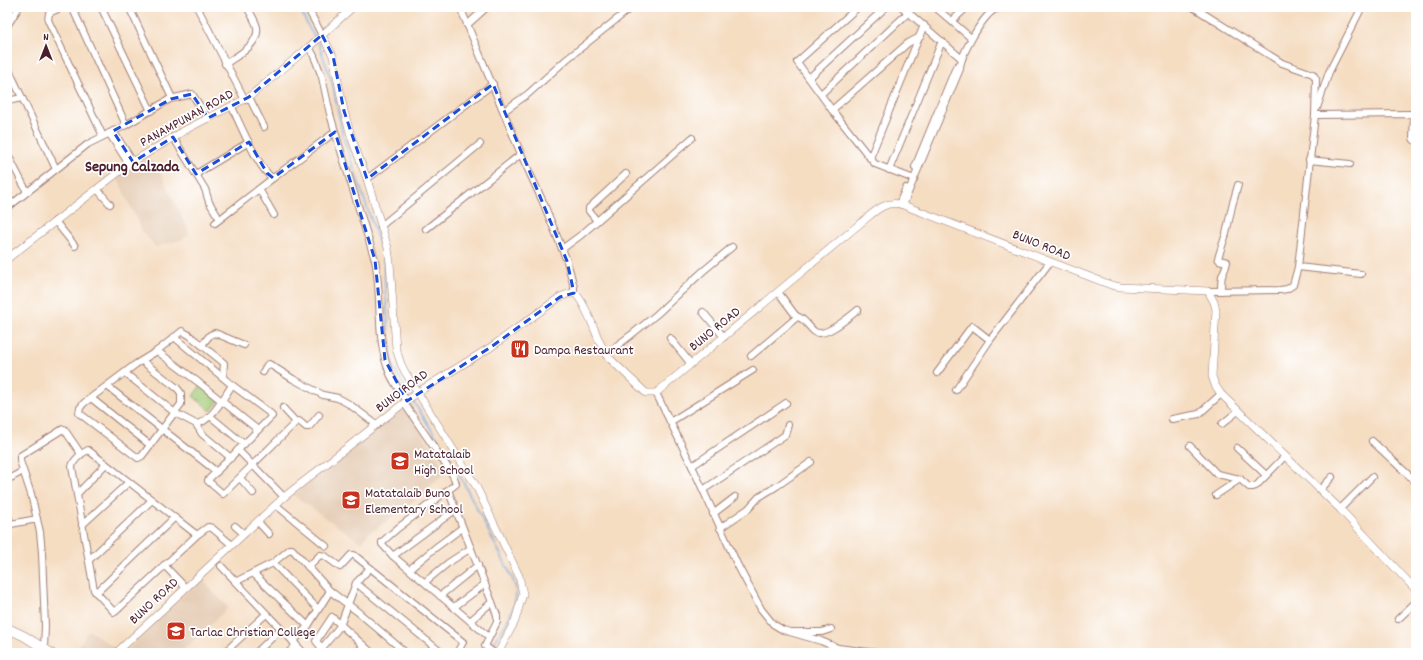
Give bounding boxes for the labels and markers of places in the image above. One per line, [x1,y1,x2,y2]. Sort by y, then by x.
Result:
restaurant icon: Dampa Restaurant [509,338,531,360]
place label: Dampa Restaurant [534,341,634,361]
place label: Matatalaib High School [414,445,474,481]
school or university icon: Matatalaib High School [389,450,411,472]
place label: Matatalaib Buno Elementary School [365,484,464,520]
school or university icon: Matatalaib Buno Elementary School [340,489,362,511]
school or university icon: Tarlac Christian College [165,620,187,642]
place label: Tarlac Christian College [190,623,315,643]

